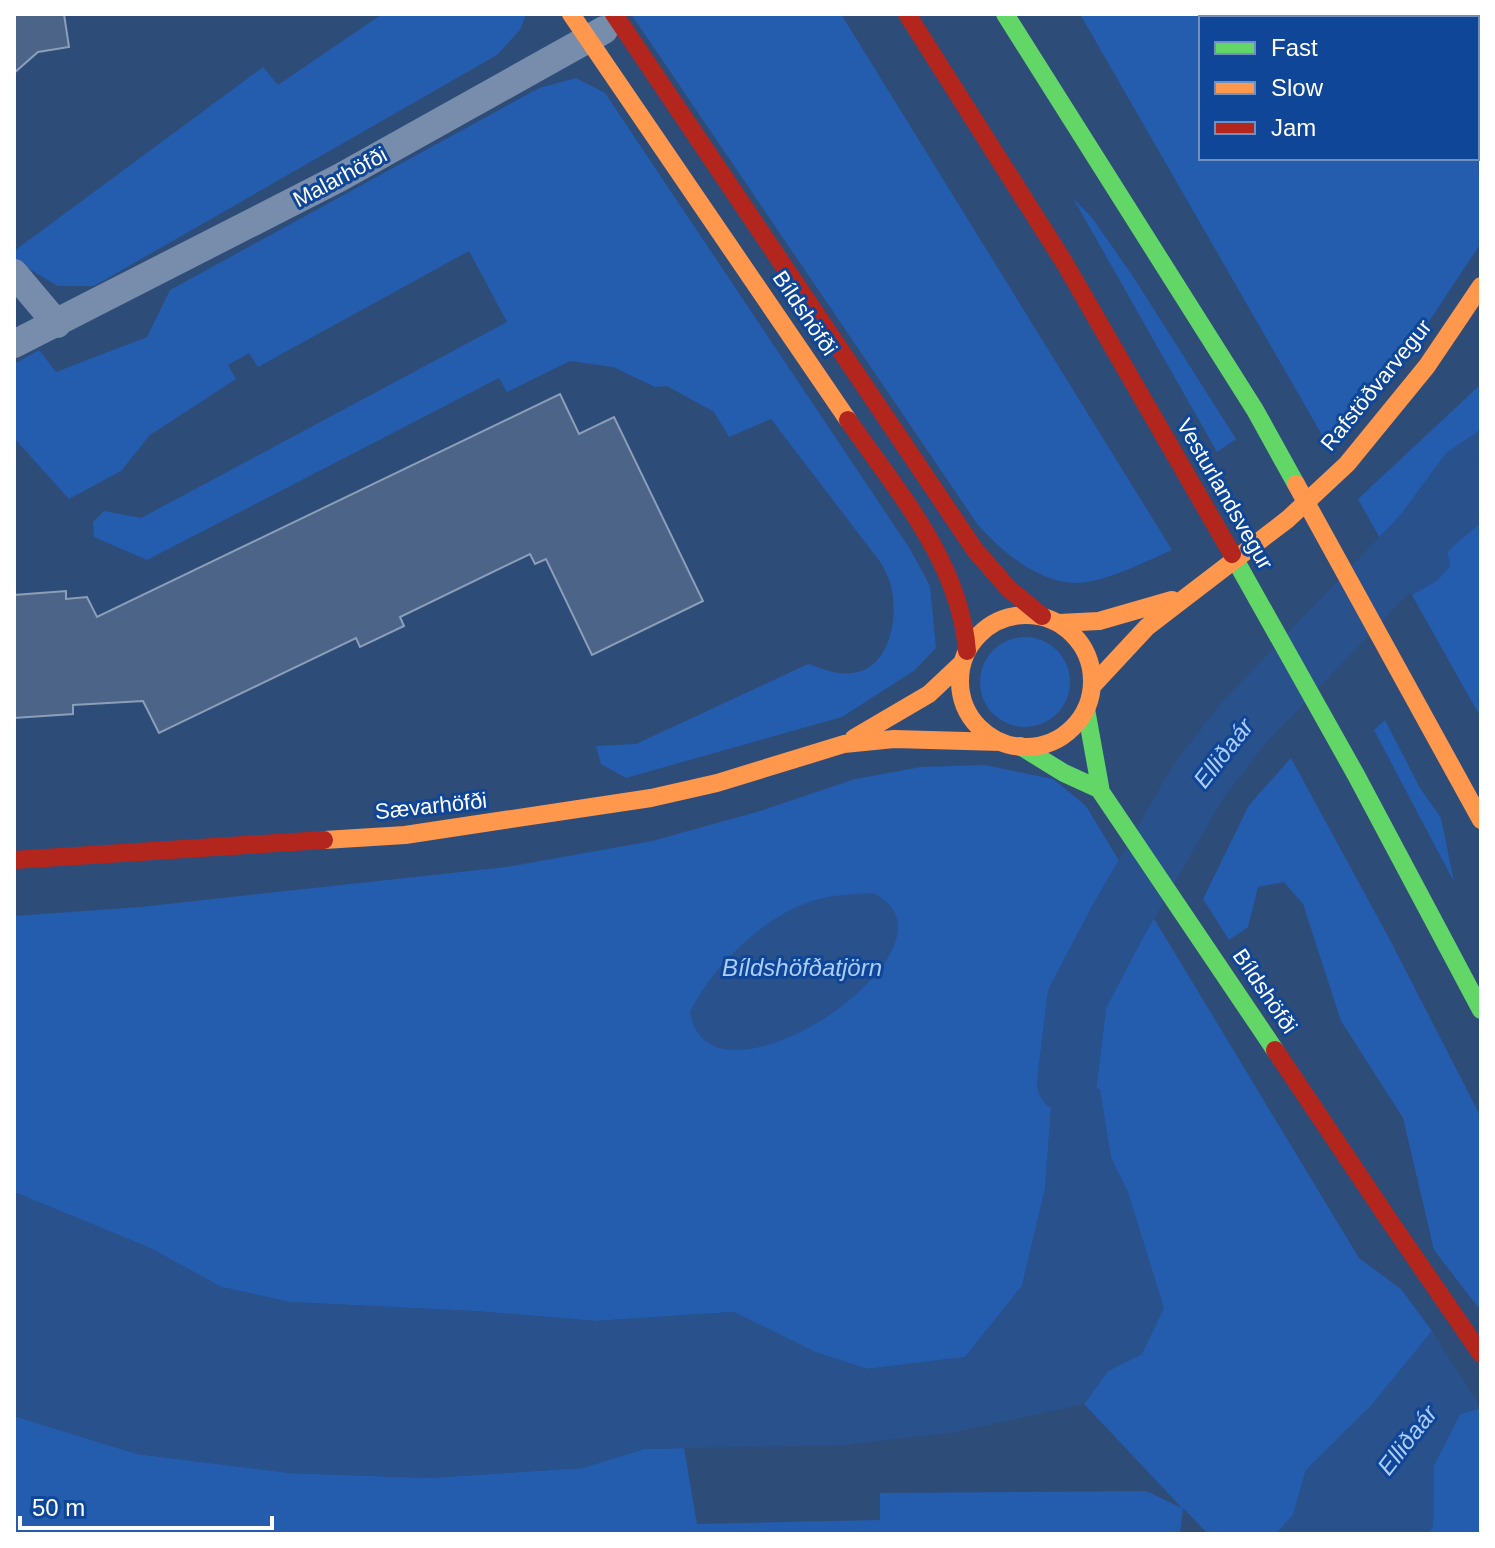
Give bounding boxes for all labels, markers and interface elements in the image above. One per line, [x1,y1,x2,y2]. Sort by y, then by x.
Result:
legend [1199,16,1479,160]
text: Fast [1271,34,1318,61]
text: Slow [1271,74,1324,101]
text: Jam [1271,114,1316,141]
street label: Malarhöfði [289,142,391,212]
street label: Bíldshöfði [768,266,842,360]
street label: Rafstöðvarvegur [1315,314,1437,456]
street label: Vesturlandsvegur [1172,414,1278,574]
water label: Elliðaár [1188,712,1259,793]
street label: Sævarhöfði [374,788,488,824]
street label: Bíldshöfði [1228,944,1302,1038]
water label: Bíldshöfðatjörn [722,954,882,981]
water label: Elliðaár [1372,1399,1443,1480]
scale bar [20,1480,272,1530]
text: 50 m [32,1494,85,1521]

